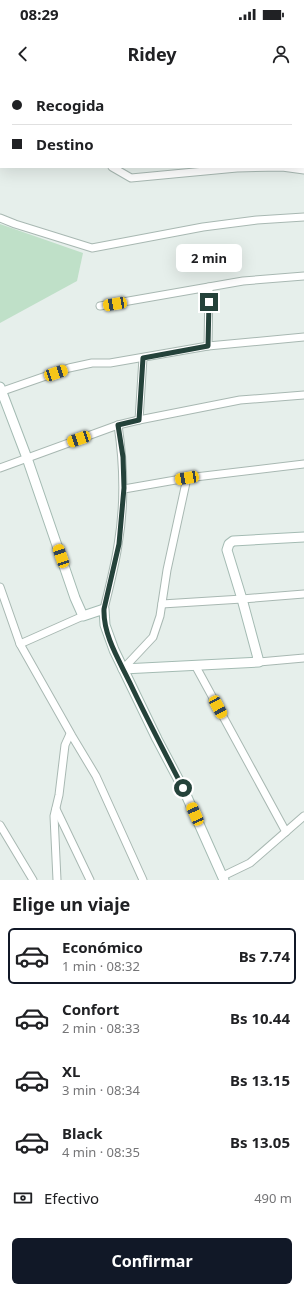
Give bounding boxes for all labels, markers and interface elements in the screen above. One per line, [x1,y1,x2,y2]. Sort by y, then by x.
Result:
text: 08:29 [20,4,59,24]
text: Ridey [127,42,177,66]
icon: back [12,43,34,65]
icon: person [270,43,292,65]
text: Recogida [36,95,104,115]
text: Destino [36,134,94,154]
callout: 2 min [176,244,242,272]
text: 2 min [191,249,227,267]
route end [200,293,218,311]
car [102,296,128,312]
car [43,363,69,383]
car [66,429,92,449]
car [174,470,200,486]
car [51,543,71,569]
car [207,694,229,720]
route start [174,779,192,797]
car [185,801,205,827]
text: Elige un viaje [12,892,130,916]
text: Económico [62,937,143,957]
icon: car [14,938,50,974]
text: Bs 7.74 [239,946,290,966]
text: 1 min · 08:32 [62,957,140,975]
text: Confort [62,999,119,1019]
icon: car [14,1000,50,1036]
text: Bs 10.44 [230,1008,290,1028]
text: 2 min · 08:33 [62,1019,140,1037]
text: XL [62,1061,80,1081]
icon: car [14,1062,50,1098]
text: Bs 13.15 [230,1070,290,1090]
text: 3 min · 08:34 [62,1081,140,1099]
text: Black [62,1123,102,1143]
icon: car [14,1124,50,1160]
text: Bs 13.05 [230,1132,290,1152]
text: 4 min · 08:35 [62,1143,140,1161]
icon: cash [12,1187,34,1209]
text: Efectivo [44,1188,99,1208]
text: 490 m [254,1189,292,1207]
button: Confirmar [12,1238,292,1284]

